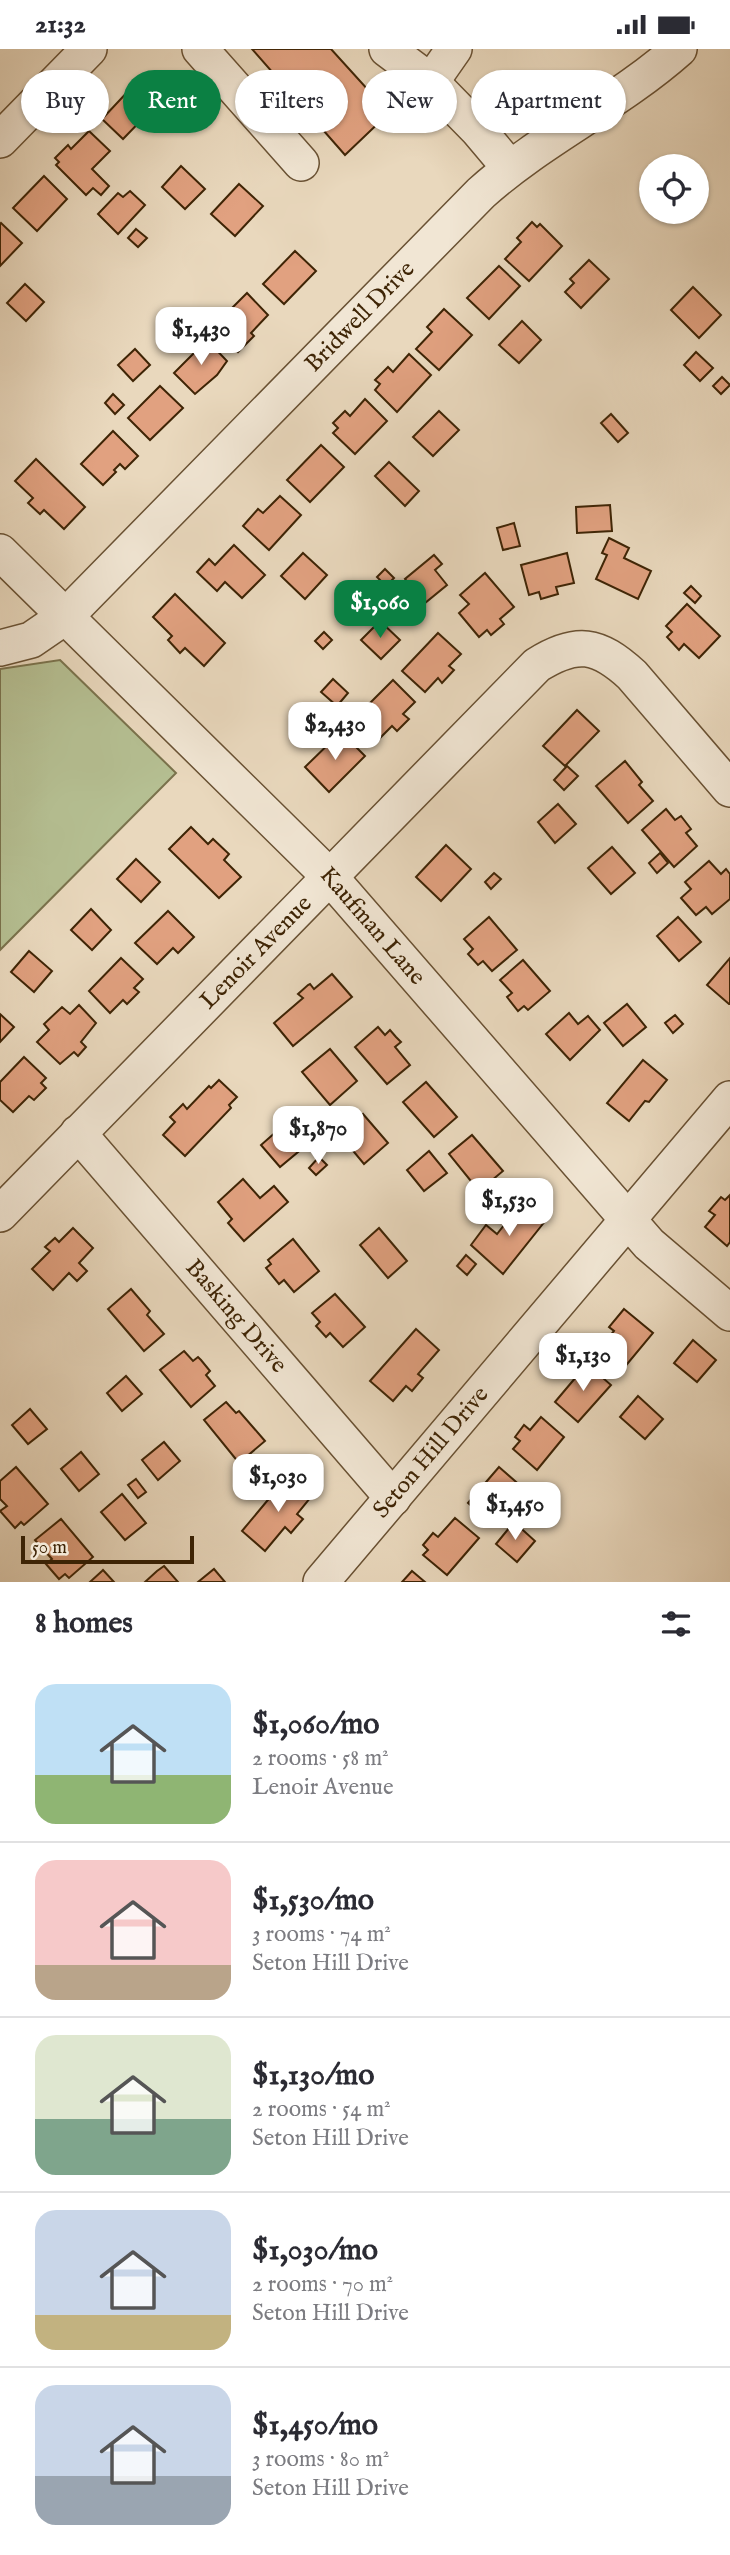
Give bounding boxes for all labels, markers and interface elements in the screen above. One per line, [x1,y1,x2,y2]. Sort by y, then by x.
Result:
text: 21:32 [35,8,86,41]
chip: Buy [21,70,109,133]
chip: Rent [123,70,221,133]
chip: Filters [235,70,348,133]
chip: New [362,70,457,133]
chip: Apartment [471,70,626,133]
map controls [639,154,709,224]
button: locate [639,154,709,224]
street label: Bridwell Drive [298,254,422,379]
pin: $1,430 [144,307,258,367]
text: $1,430 [171,315,231,344]
pin: $1,060 [323,581,437,640]
text: $1,060 [350,588,410,617]
pin: $2,430 [278,703,392,762]
text: $2,430 [304,710,366,739]
street label: Kaufman Lane [313,860,432,992]
street label: Lenoir Avenue [193,889,319,1016]
pin: $1,870 [261,1107,375,1166]
text: $1,870 [289,1114,347,1143]
pin: $1,530 [452,1179,566,1238]
text: $1,530 [481,1186,537,1215]
street label: Basking Drive [178,1253,294,1380]
pin: $1,130 [526,1333,640,1393]
text: $1,130 [555,1341,611,1370]
street label: Seton Hill Drive [366,1380,496,1525]
pin: $1,030 [221,1455,335,1514]
text: $1,030 [249,1462,307,1491]
pin: $1,450 [458,1483,572,1542]
text: $1,450 [486,1490,544,1519]
scale bar [21,1533,194,1565]
text: 50 m [32,1536,67,1560]
text: 8 homes [35,1605,133,1643]
icon: filters [657,1605,695,1643]
text: $1,060/mo [252,1706,379,1744]
icon: home [91,1712,175,1796]
text: 2 rooms · 58 m² [252,1744,389,1773]
text: Lenoir Avenue [252,1773,394,1802]
text: $1,530/mo [252,1882,374,1920]
icon: home [91,1888,175,1972]
text: 3 rooms · 74 m² [252,1920,391,1949]
text: Seton Hill Drive [252,1949,409,1978]
text: $1,130/mo [252,2057,374,2095]
icon: home [91,2063,175,2147]
text: 2 rooms · 54 m² [252,2095,391,2124]
text: Seton Hill Drive [252,2124,409,2153]
text: $1,030/mo [252,2232,378,2270]
icon: home [91,2238,175,2322]
text: 2 rooms · 70 m² [252,2270,393,2299]
text: Seton Hill Drive [252,2299,409,2328]
text: $1,450/mo [252,2407,378,2445]
icon: home [91,2413,175,2497]
text: 3 rooms · 80 m² [252,2445,389,2474]
text: Seton Hill Drive [252,2474,409,2503]

